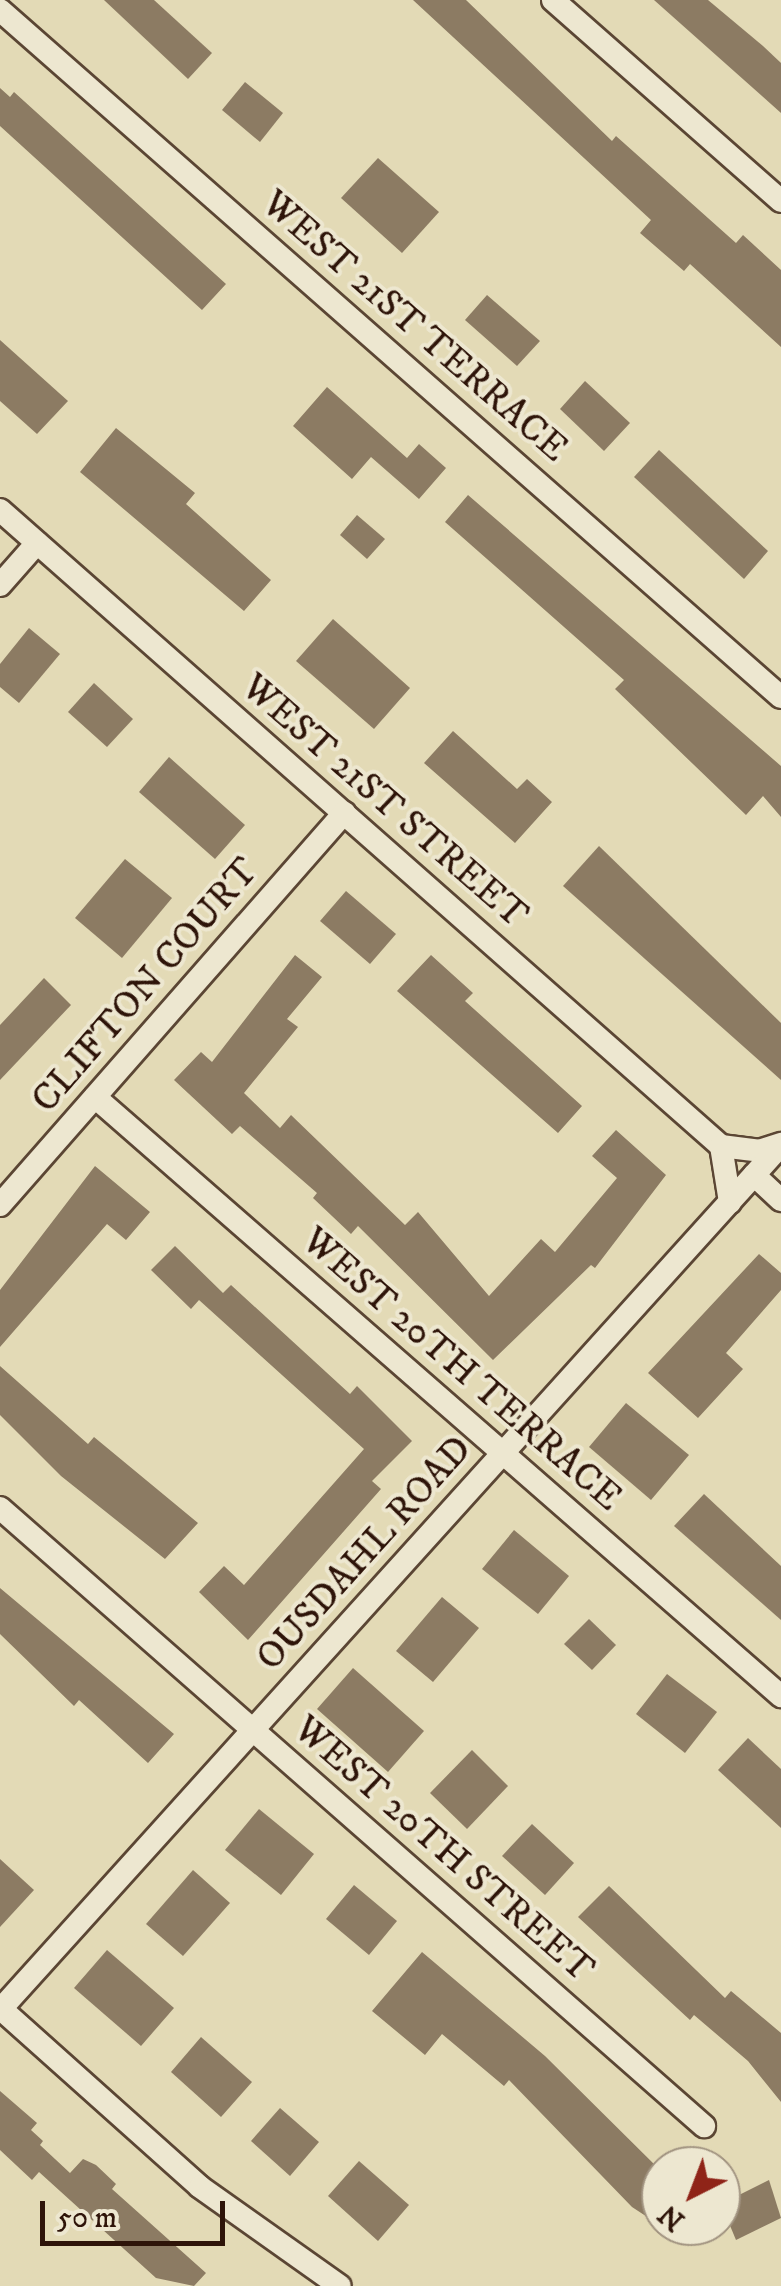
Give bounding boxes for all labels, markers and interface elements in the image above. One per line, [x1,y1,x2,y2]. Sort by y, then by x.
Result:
street label: WEST 21ST TERRACE [252,182,576,472]
street label: WEST 21ST STREET [231,665,537,939]
street label: CLIFTON COURT [23,849,269,1123]
street label: WEST 20TH TERRACE [292,1219,630,1521]
street label: OUSDAHL ROAD [248,1427,482,1681]
street label: WEST 20TH STREET [283,1707,603,1993]
north arrow [641,2146,741,2246]
scale bar [45,2181,230,2243]
text: N [652,2196,692,2238]
text: 50 m [57,2200,117,2237]

